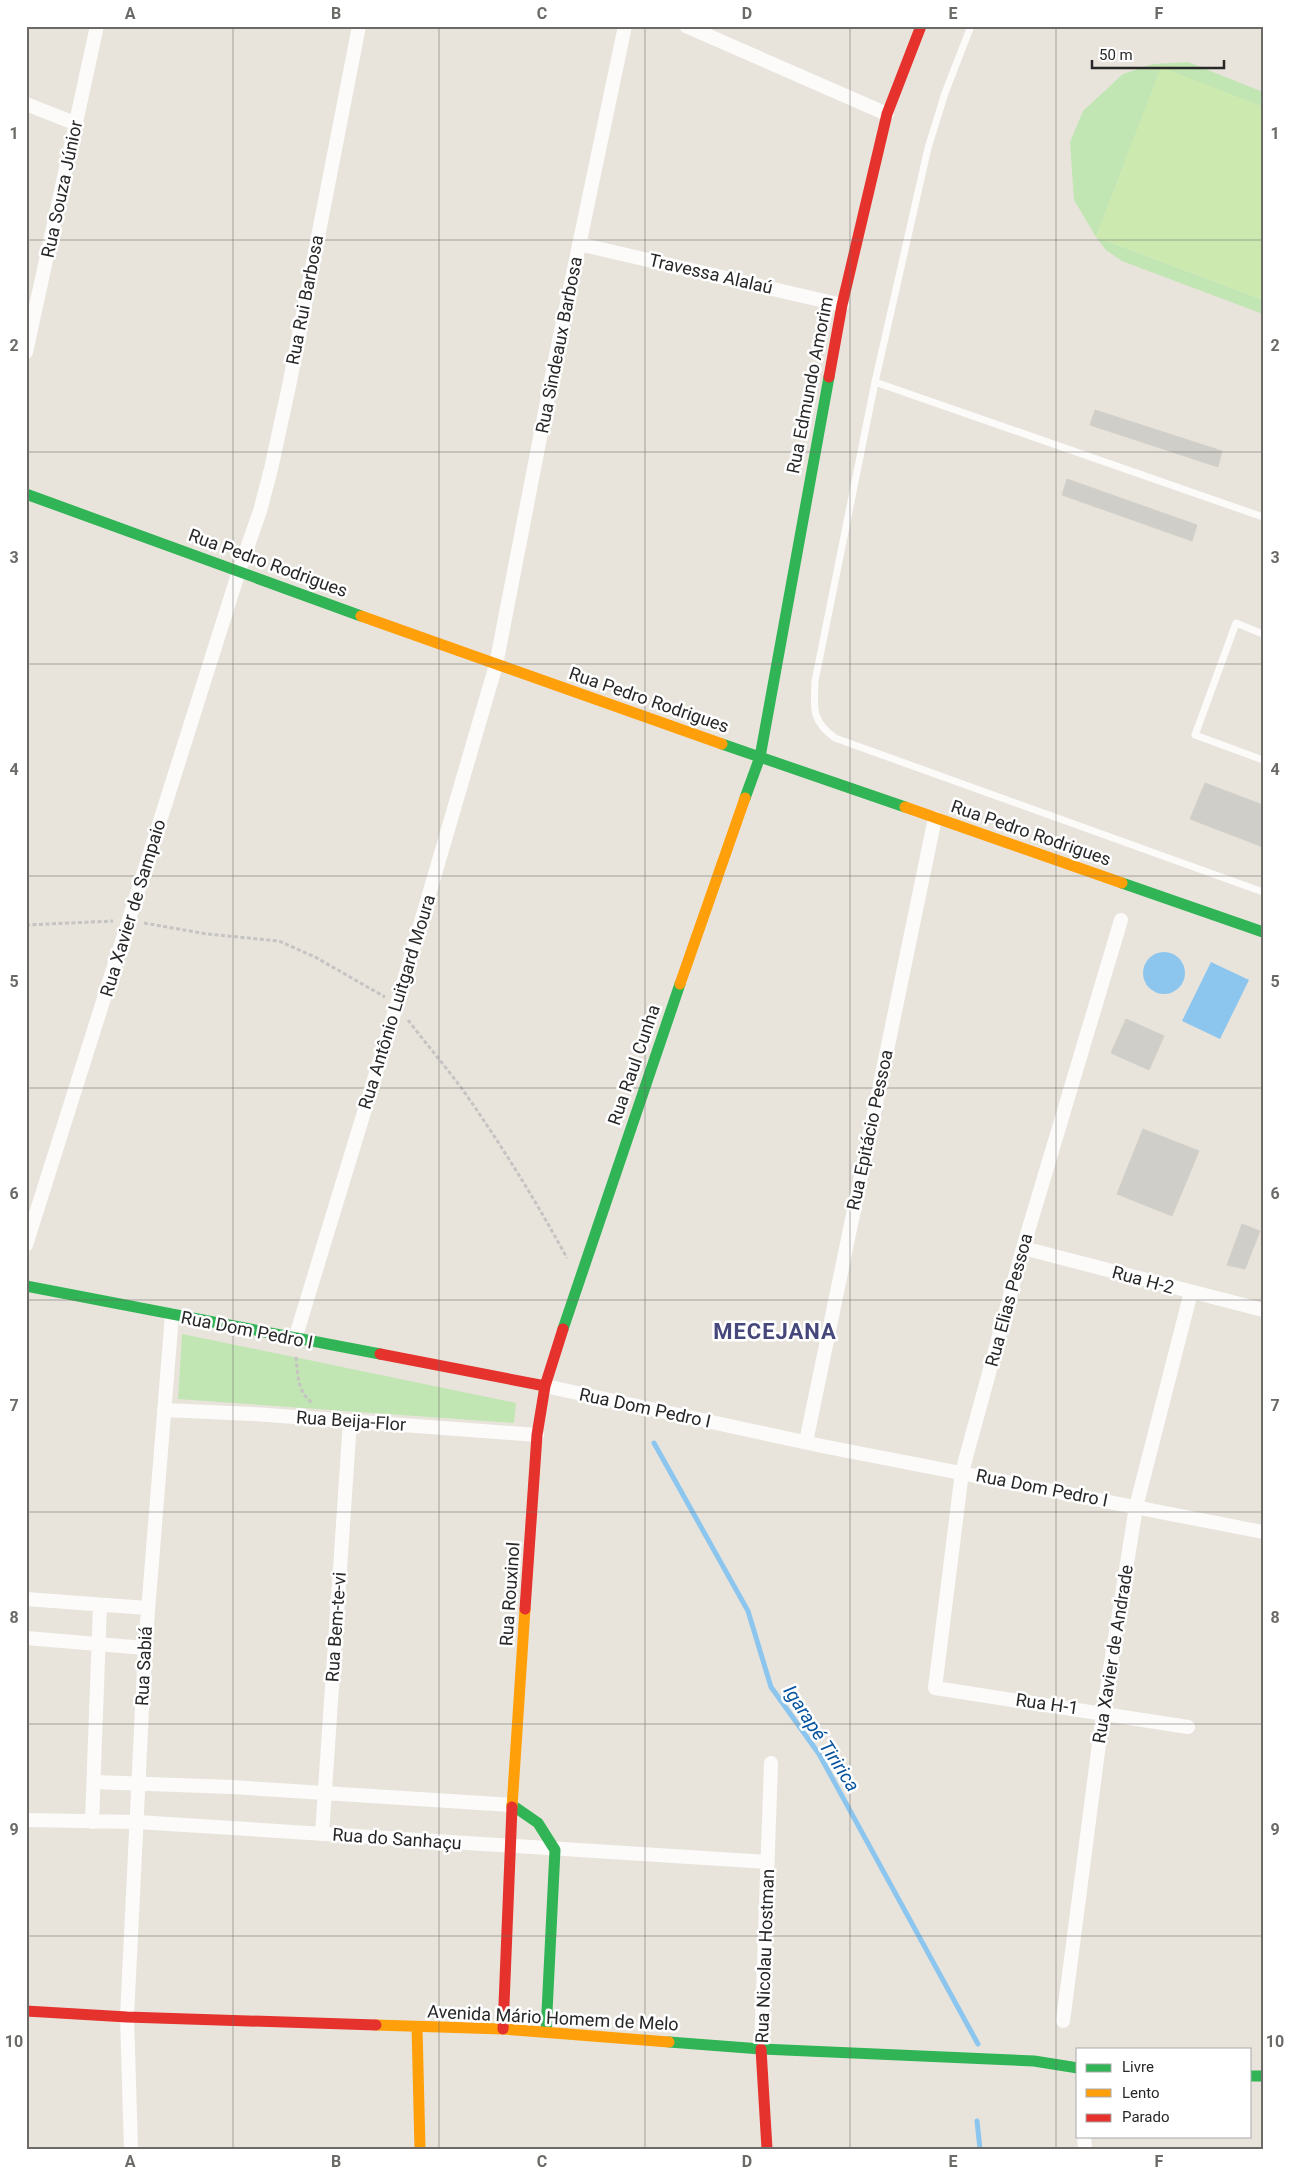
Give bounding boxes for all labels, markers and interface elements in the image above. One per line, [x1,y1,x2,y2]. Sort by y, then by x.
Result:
text: A [125,4,136,23]
text: B [331,4,341,23]
text: C [537,4,547,23]
text: D [742,4,752,23]
text: E [949,4,958,23]
text: F [1155,4,1164,23]
scale bar [1092,38,1224,70]
text: 50 m [1099,46,1133,64]
street label: Rua Souza Júnior [37,118,86,259]
text: 1 [9,124,19,143]
text: 1 [1270,124,1280,143]
street label: Rua Rui Barbosa [282,233,327,367]
street label: Travessa Alalaú [647,249,775,298]
street label: Rua Sindeaux Barbosa [531,255,586,435]
street label: Rua Edmundo Amorim [782,295,837,475]
text: 2 [9,336,19,355]
text: 2 [1270,336,1280,355]
street label: Rua Pedro Rodrigues [186,524,351,601]
text: 3 [9,548,19,567]
text: 3 [1270,548,1280,567]
street label: Rua Pedro Rodrigues [566,662,732,737]
text: 4 [9,760,19,779]
text: 4 [1270,760,1280,779]
street label: Rua Pedro Rodrigues [948,795,1114,870]
street label: Rua Xavier de Sampaio [96,817,170,999]
street label: Rua Antônio Luitgard Moura [354,892,439,1112]
text: 5 [9,972,19,991]
text: 5 [1270,972,1280,991]
street label: Rua Raul Cunha [603,1002,664,1128]
street label: Rua Epitácio Pessoa [842,1048,897,1212]
text: 6 [9,1184,19,1203]
text: 6 [1270,1184,1280,1203]
street label: Rua Elias Pessoa [981,1231,1036,1369]
street label: Rua H-2 [1110,1261,1176,1298]
street label: Rua Dom Pedro I [179,1306,315,1353]
district label: MECEJANA [713,1319,837,1344]
street label: Rua Dom Pedro I [577,1383,713,1432]
text: 7 [9,1396,19,1415]
text: 7 [1270,1396,1280,1415]
street label: Rua Beija-Flor [295,1406,407,1435]
street label: Rua Dom Pedro I [974,1464,1110,1511]
street label: Rua Rouxinol [495,1541,524,1647]
street label: Rua Xavier de Andrade [1088,1563,1137,1745]
street label: Rua Bem-te-vi [321,1571,350,1683]
text: 8 [9,1608,19,1627]
text: 8 [1270,1608,1280,1627]
street label: Rua Sabiá [131,1625,156,1706]
water label: Igarapé Tiririca [779,1681,865,1796]
street label: Rua H-1 [1014,1689,1080,1718]
text: 9 [9,1820,19,1839]
text: 9 [1270,1820,1280,1839]
street label: Rua do Sanhaçu [332,1824,462,1853]
street label: Rua Nicolau Hostman [751,1868,778,2044]
street label: Avenida Mário Homem de Melo [427,2000,679,2035]
text: 10 [5,2032,23,2051]
text: 10 [1266,2032,1284,2051]
legend [1076,2048,1252,2138]
text: Livre [1122,2058,1154,2076]
text: Lento [1122,2084,1160,2102]
text: Parado [1122,2108,1170,2126]
text: A [125,2152,136,2171]
text: B [331,2152,341,2171]
text: C [537,2152,547,2171]
text: D [742,2152,752,2171]
text: E [949,2152,958,2171]
text: F [1155,2152,1164,2171]

